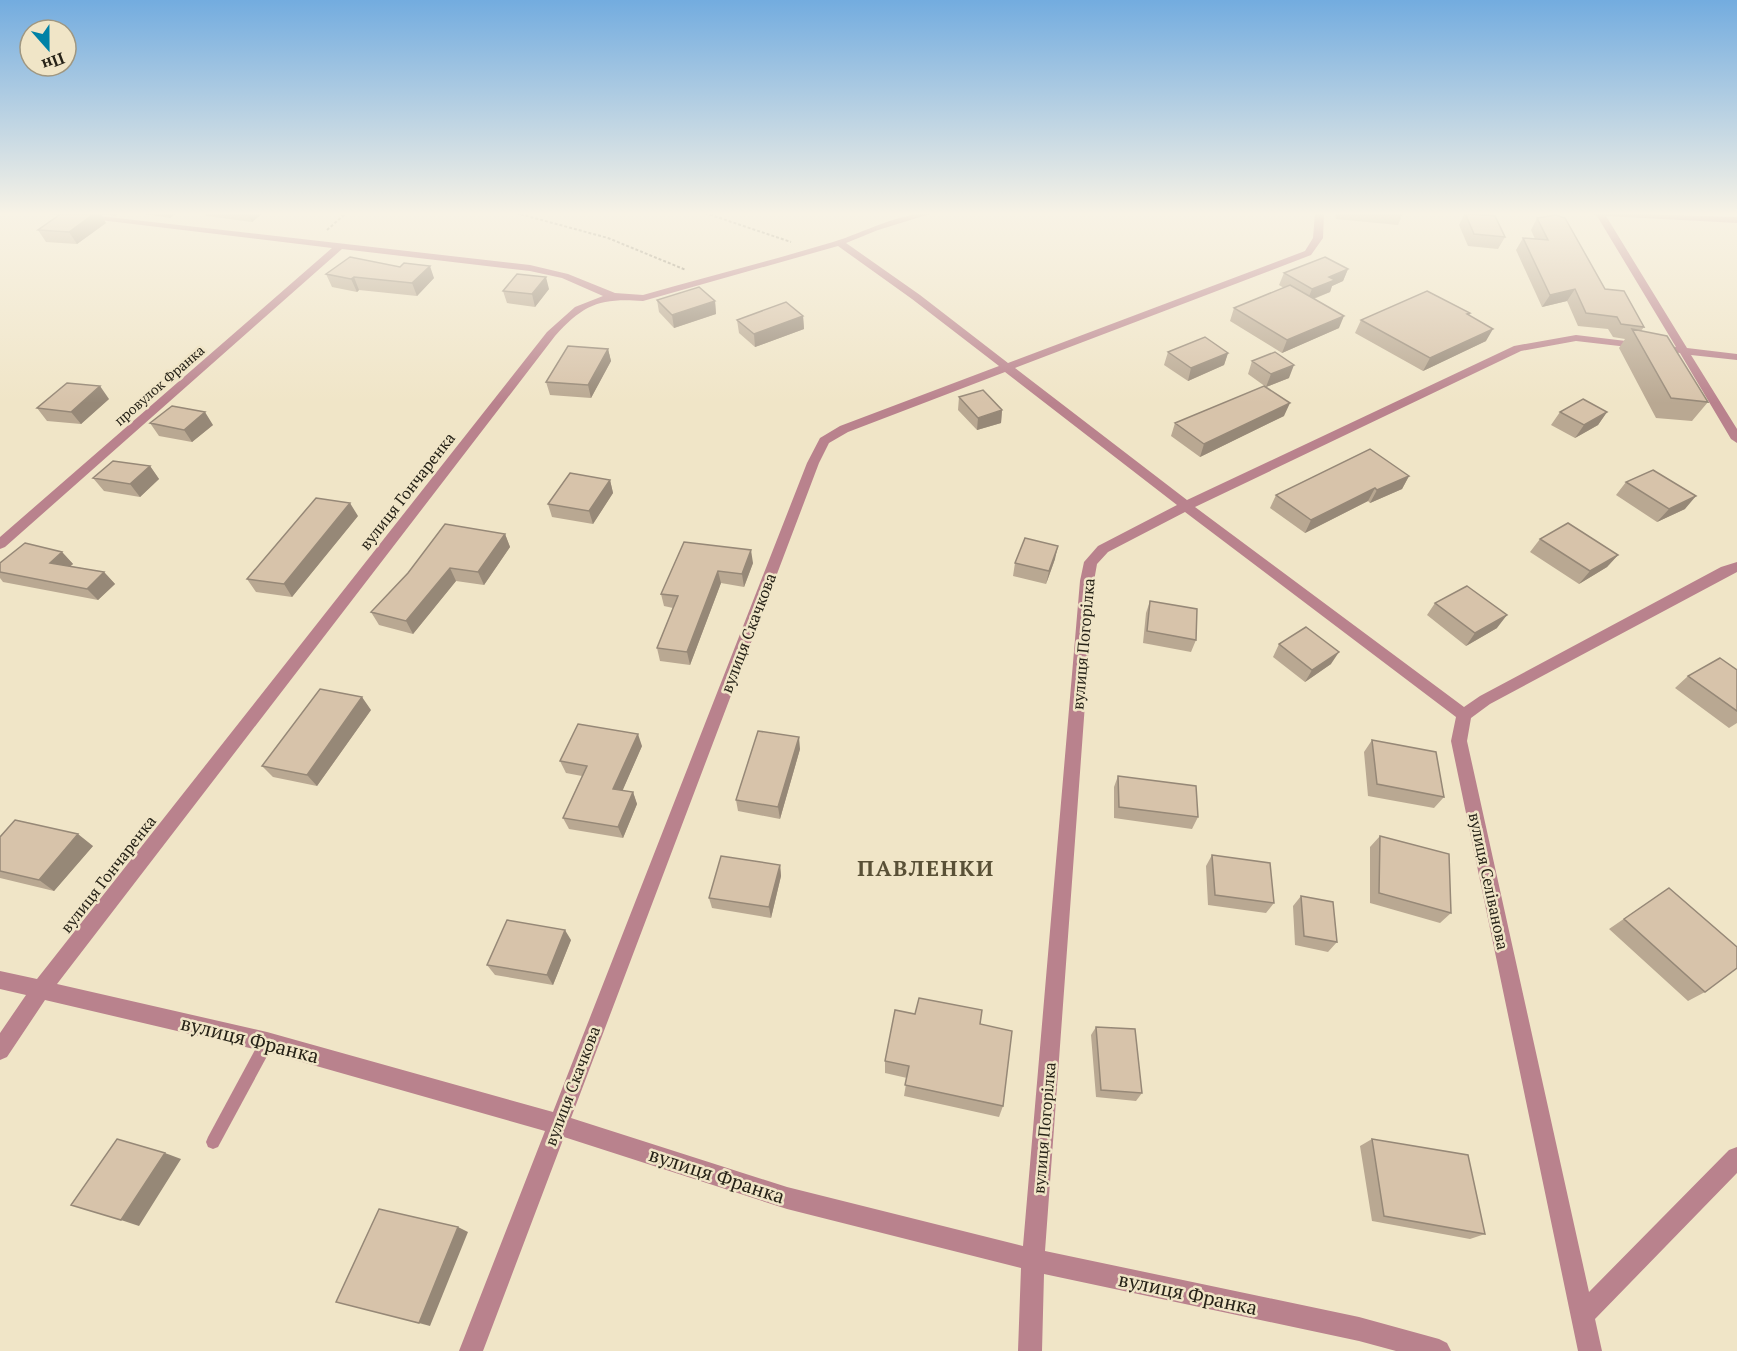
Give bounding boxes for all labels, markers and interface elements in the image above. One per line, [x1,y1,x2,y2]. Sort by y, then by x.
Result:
north arrow [18,18,78,78]
text: Пн [38,48,68,76]
street label: провулок Франка [110,340,208,430]
street label: вулиця Гончаренка [354,428,460,554]
street label: вулиця Скачкова [715,570,781,696]
street label: вулиця Погорілка [1066,577,1100,711]
street label: вулиця Селіванова [1464,810,1514,952]
street label: вулиця Гончаренка [55,811,161,937]
district label: ПАВЛЕНКИ [857,853,995,882]
street label: вулиця Франка [178,1009,322,1069]
street label: вулиця Скачкова [539,1023,605,1149]
street label: вулиця Погорілка [1027,1061,1061,1195]
street label: вулиця Франка [646,1140,788,1210]
street label: вулиця Франка [1116,1265,1260,1321]

